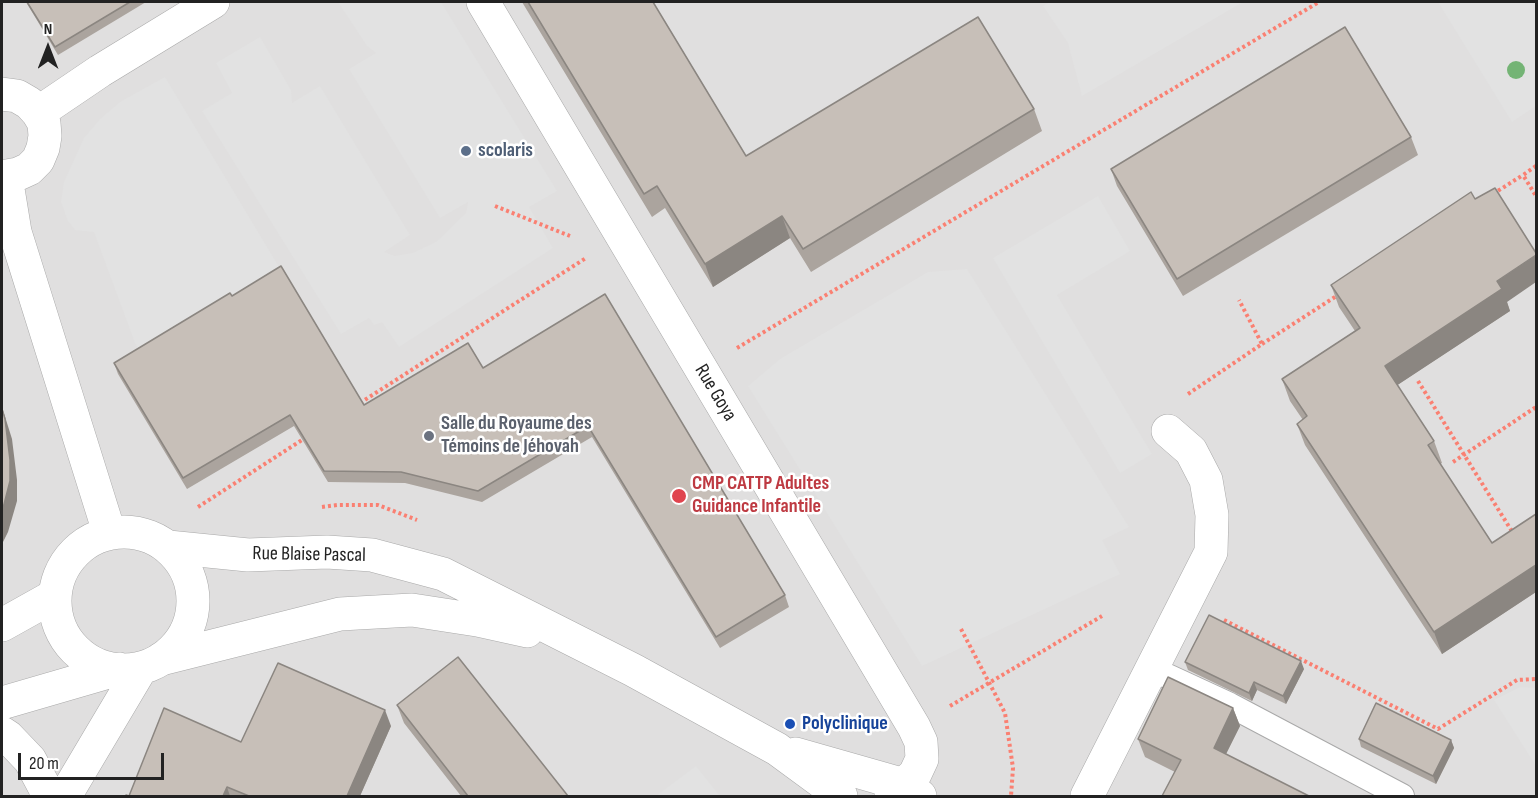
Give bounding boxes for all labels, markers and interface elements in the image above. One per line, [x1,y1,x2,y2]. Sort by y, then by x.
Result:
north arrow [18,18,78,78]
text: N [44,20,52,39]
place label: scolaris [478,139,533,163]
marker: scolaris [459,144,473,158]
street label: Rue Goya [689,360,741,426]
place label: Salle du Royaume des Témoins de Jéhovah [441,412,592,459]
marker: Salle du Royaume des Témoins de Jéhovah [422,429,436,443]
place label: CMP CATTP Adultes Guidance Infantile [692,472,829,519]
marker: CMP CATTP Adultes Guidance Infantile [670,487,688,505]
street label: Rue Blaise Pascal [252,542,366,568]
place label: Polyclinique [802,712,888,736]
marker: Polyclinique [783,717,797,731]
scale bar [21,741,166,779]
text: 20 m [29,753,59,774]

